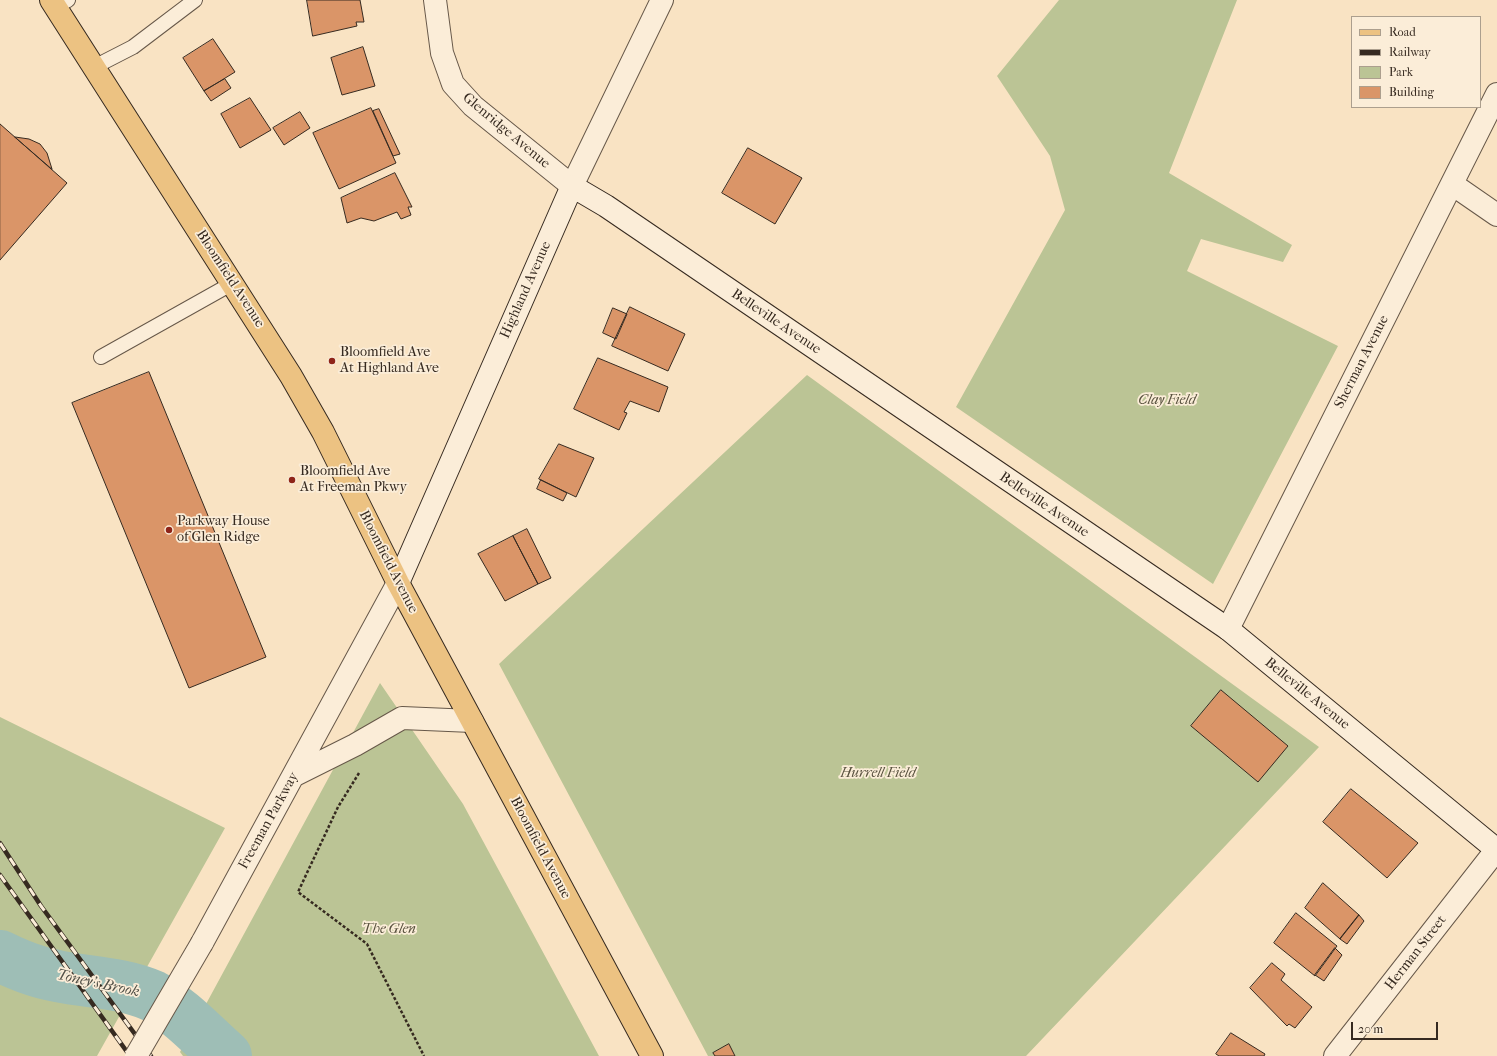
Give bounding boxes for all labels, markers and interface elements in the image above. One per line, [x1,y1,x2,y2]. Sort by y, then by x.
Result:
legend [1351,16,1481,108]
text: Road [1389,25,1416,39]
text: Railway [1389,45,1431,59]
text: Park [1389,65,1413,79]
text: Building [1389,85,1434,99]
street label: Glenridge Avenue [459,90,553,172]
street label: Bloomfield Avenue [192,227,268,331]
street label: Highland Avenue [497,239,555,341]
street label: Belleville Avenue [728,286,824,358]
street label: Sherman Avenue [1331,313,1393,411]
place label: Bloomfield Ave At Highland Ave [340,345,439,378]
marker: Bloomfield Ave At Highland Ave [327,356,337,366]
park label: Clay Field [1138,393,1196,409]
place label: Bloomfield Ave At Freeman Pkwy [300,464,407,496]
street label: Belleville Avenue [996,469,1092,541]
marker: Bloomfield Ave At Freeman Pkwy [287,475,297,485]
street label: Bloomfield Avenue [355,508,421,616]
place label: Parkway House of Glen Ridge [177,514,270,546]
marker: Parkway House of Glen Ridge [164,525,174,535]
street label: Belleville Avenue [1261,655,1353,733]
park label: Hurrell Field [841,766,915,782]
street label: Freeman Parkway [235,770,303,872]
street label: Bloomfield Avenue [506,794,574,902]
street label: Herman Street [1382,912,1450,994]
park label: The Glen [362,922,416,938]
water label: Toney's Brook [55,966,141,1002]
scale bar [1353,1014,1440,1040]
text: 20 m [1358,1022,1383,1036]

